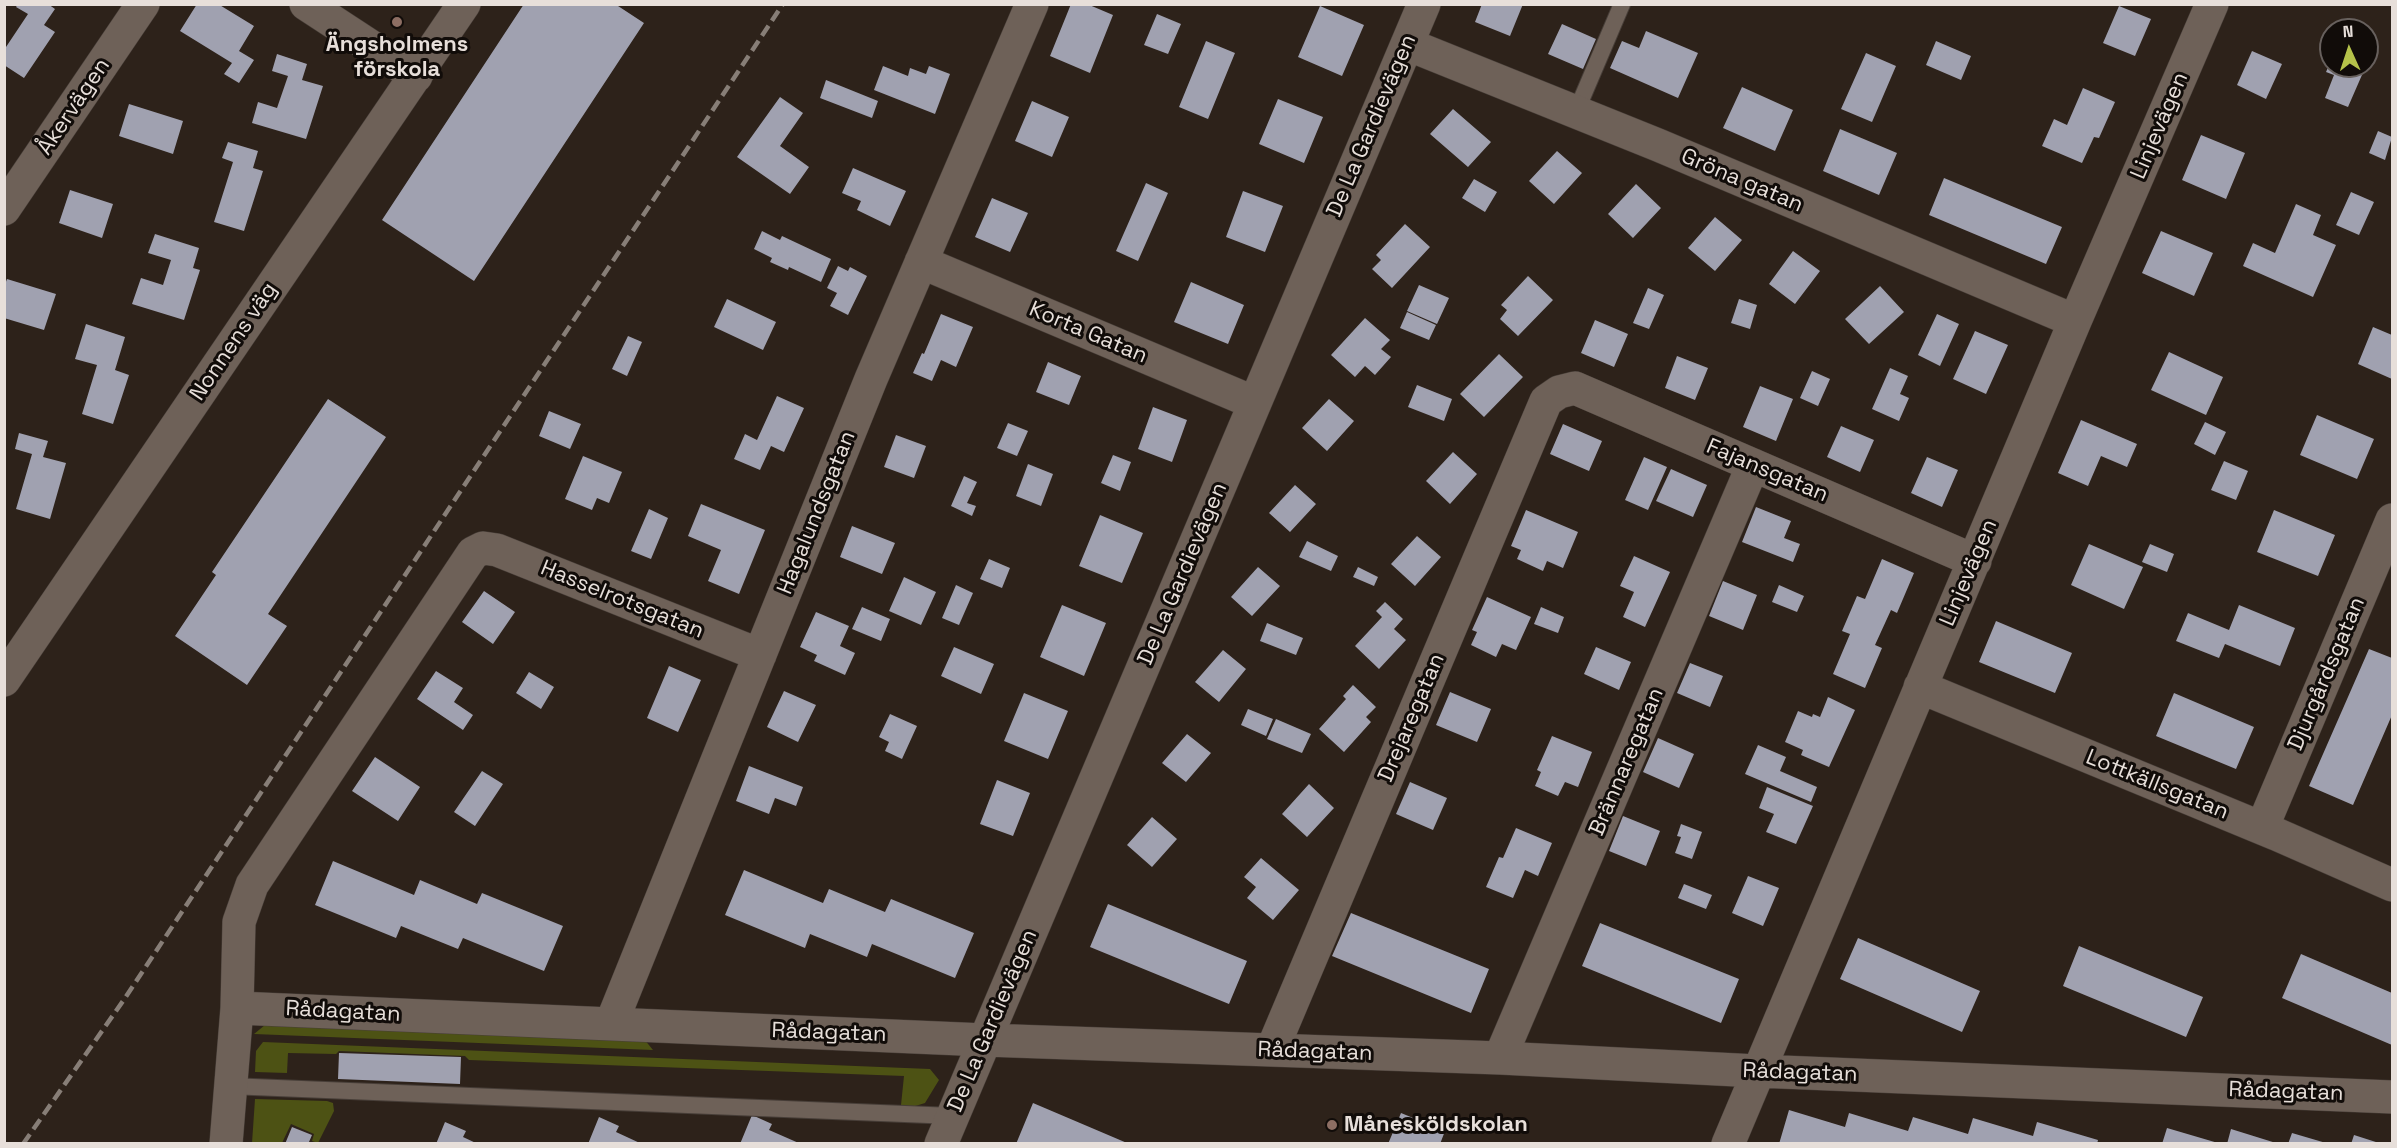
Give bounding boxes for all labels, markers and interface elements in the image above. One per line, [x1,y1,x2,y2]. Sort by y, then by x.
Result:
marker: Ängsholmens förskola [390,15,404,29]
north arrow [2319,18,2379,78]
text: N [2342,21,2354,42]
street label: De La Gardievägen [1322,31,1422,221]
place label: Ängsholmens förskola [326,32,468,84]
street label: Åkervägen [32,54,116,160]
street label: Linjevägen [2126,69,2194,183]
street label: Gröna gatan [1677,143,1807,219]
street label: Nonnens väg [185,278,283,406]
street label: Korta Gatan [1025,296,1151,370]
street label: Hagalundsgatan [772,427,862,599]
street label: Fajansgatan [1702,433,1832,509]
street label: De La Gardievägen [1133,479,1233,669]
street label: Linjevägen [1935,516,2003,630]
street label: Hasselrotsgatan [537,555,707,645]
street label: Djurgårdsgatan [2283,593,2371,755]
street label: Drejaregatan [1373,650,1451,786]
street label: Brännaregatan [1584,684,1670,840]
street label: Lottkällsgatan [2082,744,2232,826]
street label: De La Gardievägen [943,926,1043,1116]
street label: Rådagatan [285,996,401,1028]
street label: Rådagatan [771,1018,887,1048]
street label: Rådagatan [1257,1037,1373,1067]
street label: Rådagatan [1742,1058,1858,1088]
street label: Rådagatan [2228,1077,2344,1107]
place label: Månesköldskolan [1344,1112,1528,1138]
marker: Månesköldskolan [1325,1118,1339,1132]

